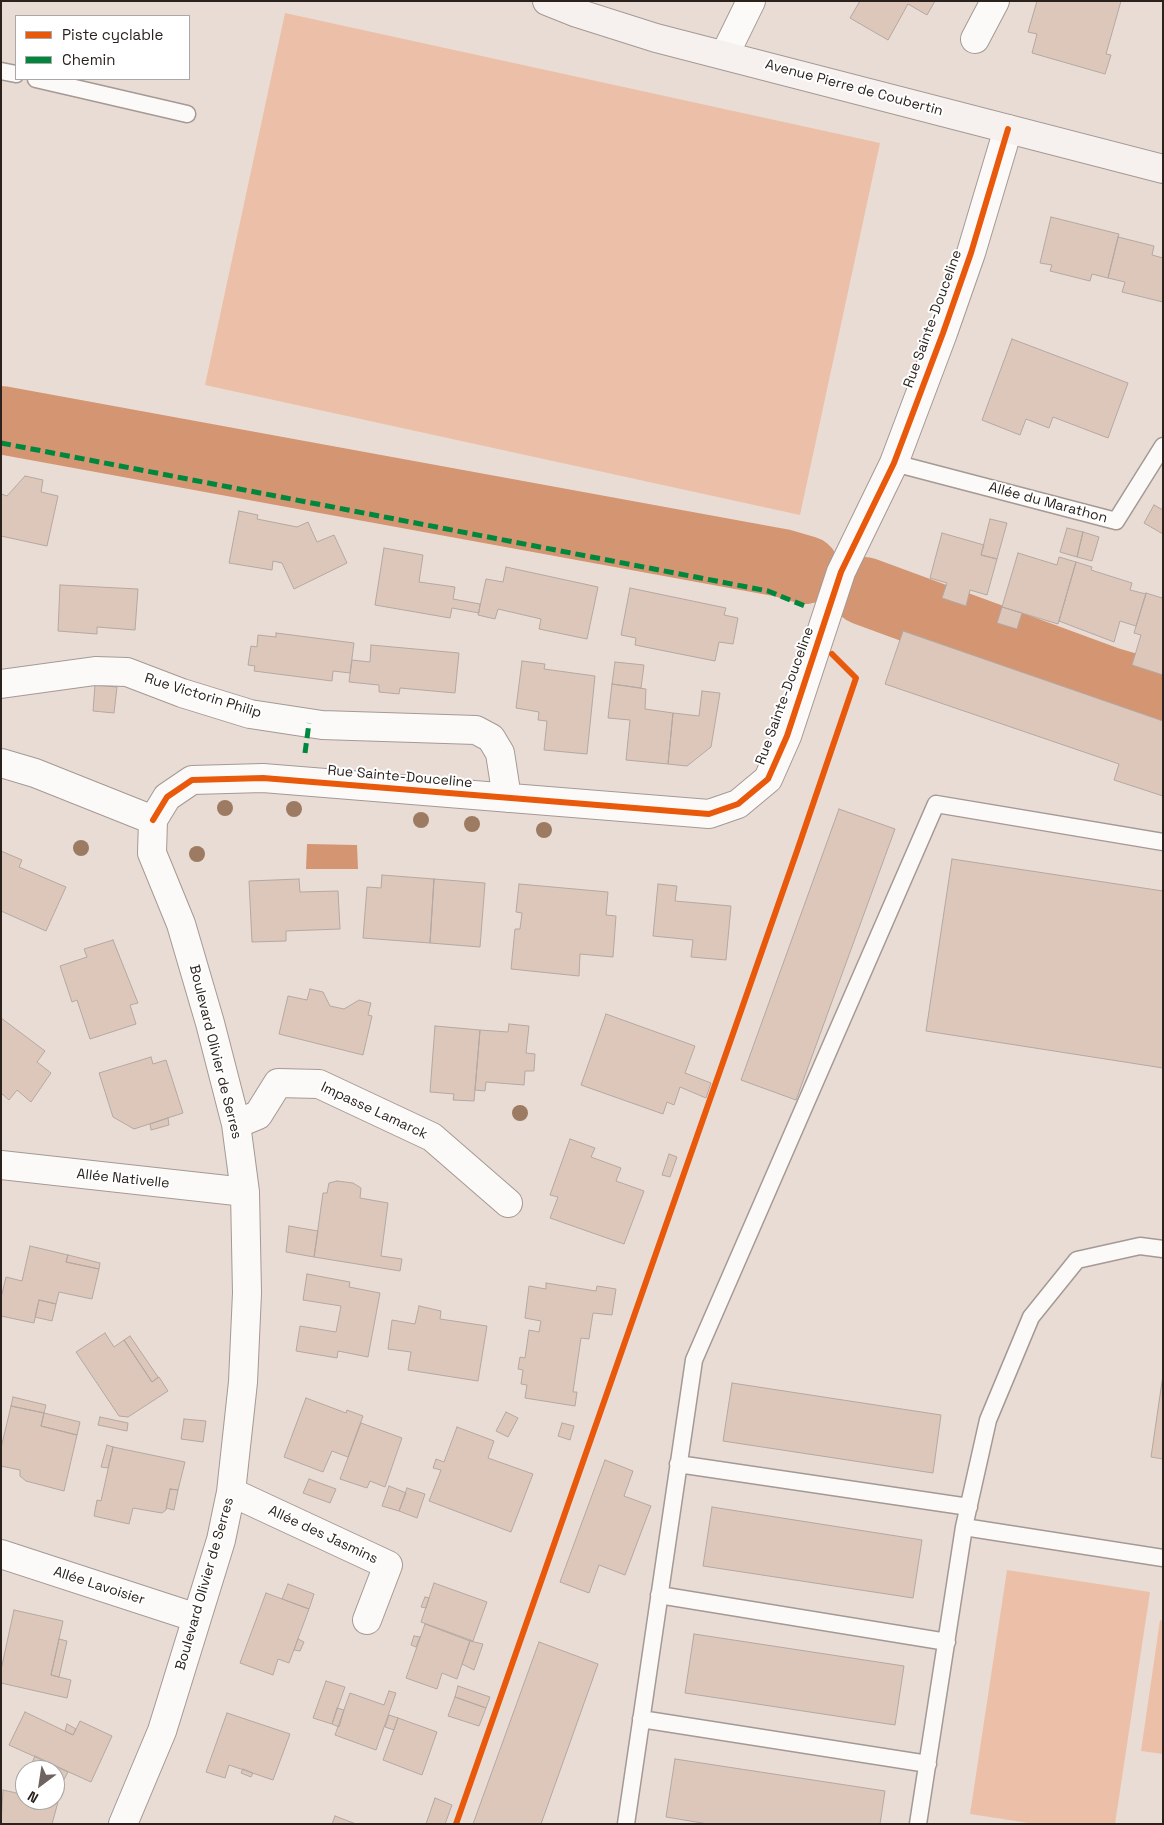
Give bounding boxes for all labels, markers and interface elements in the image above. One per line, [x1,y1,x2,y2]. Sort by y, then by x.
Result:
legend [15,15,190,80]
text: Piste cyclable [62,25,163,44]
text: Chemin [62,50,115,69]
street label: Avenue Pierre de Coubertin [763,56,945,120]
street label: Rue Sainte-Douceline [900,248,966,390]
street label: Allée du Marathon [987,479,1109,527]
street label: Rue Sainte-Douceline [752,625,818,767]
street label: Rue Victorin Philip [142,670,264,722]
street label: Rue Sainte-Douceline [327,762,473,792]
street label: Boulevard Olivier de Serres [185,963,245,1141]
street label: Impasse Lamarck [318,1079,430,1143]
street label: Allée Nativelle [76,1166,170,1192]
street label: Boulevard Olivier de Serres [172,1496,238,1672]
street label: Allée des Jasmins [266,1502,380,1568]
street label: Allée Lavoisier [51,1563,147,1609]
north arrow [15,1760,65,1810]
text: N [24,1787,41,1807]

